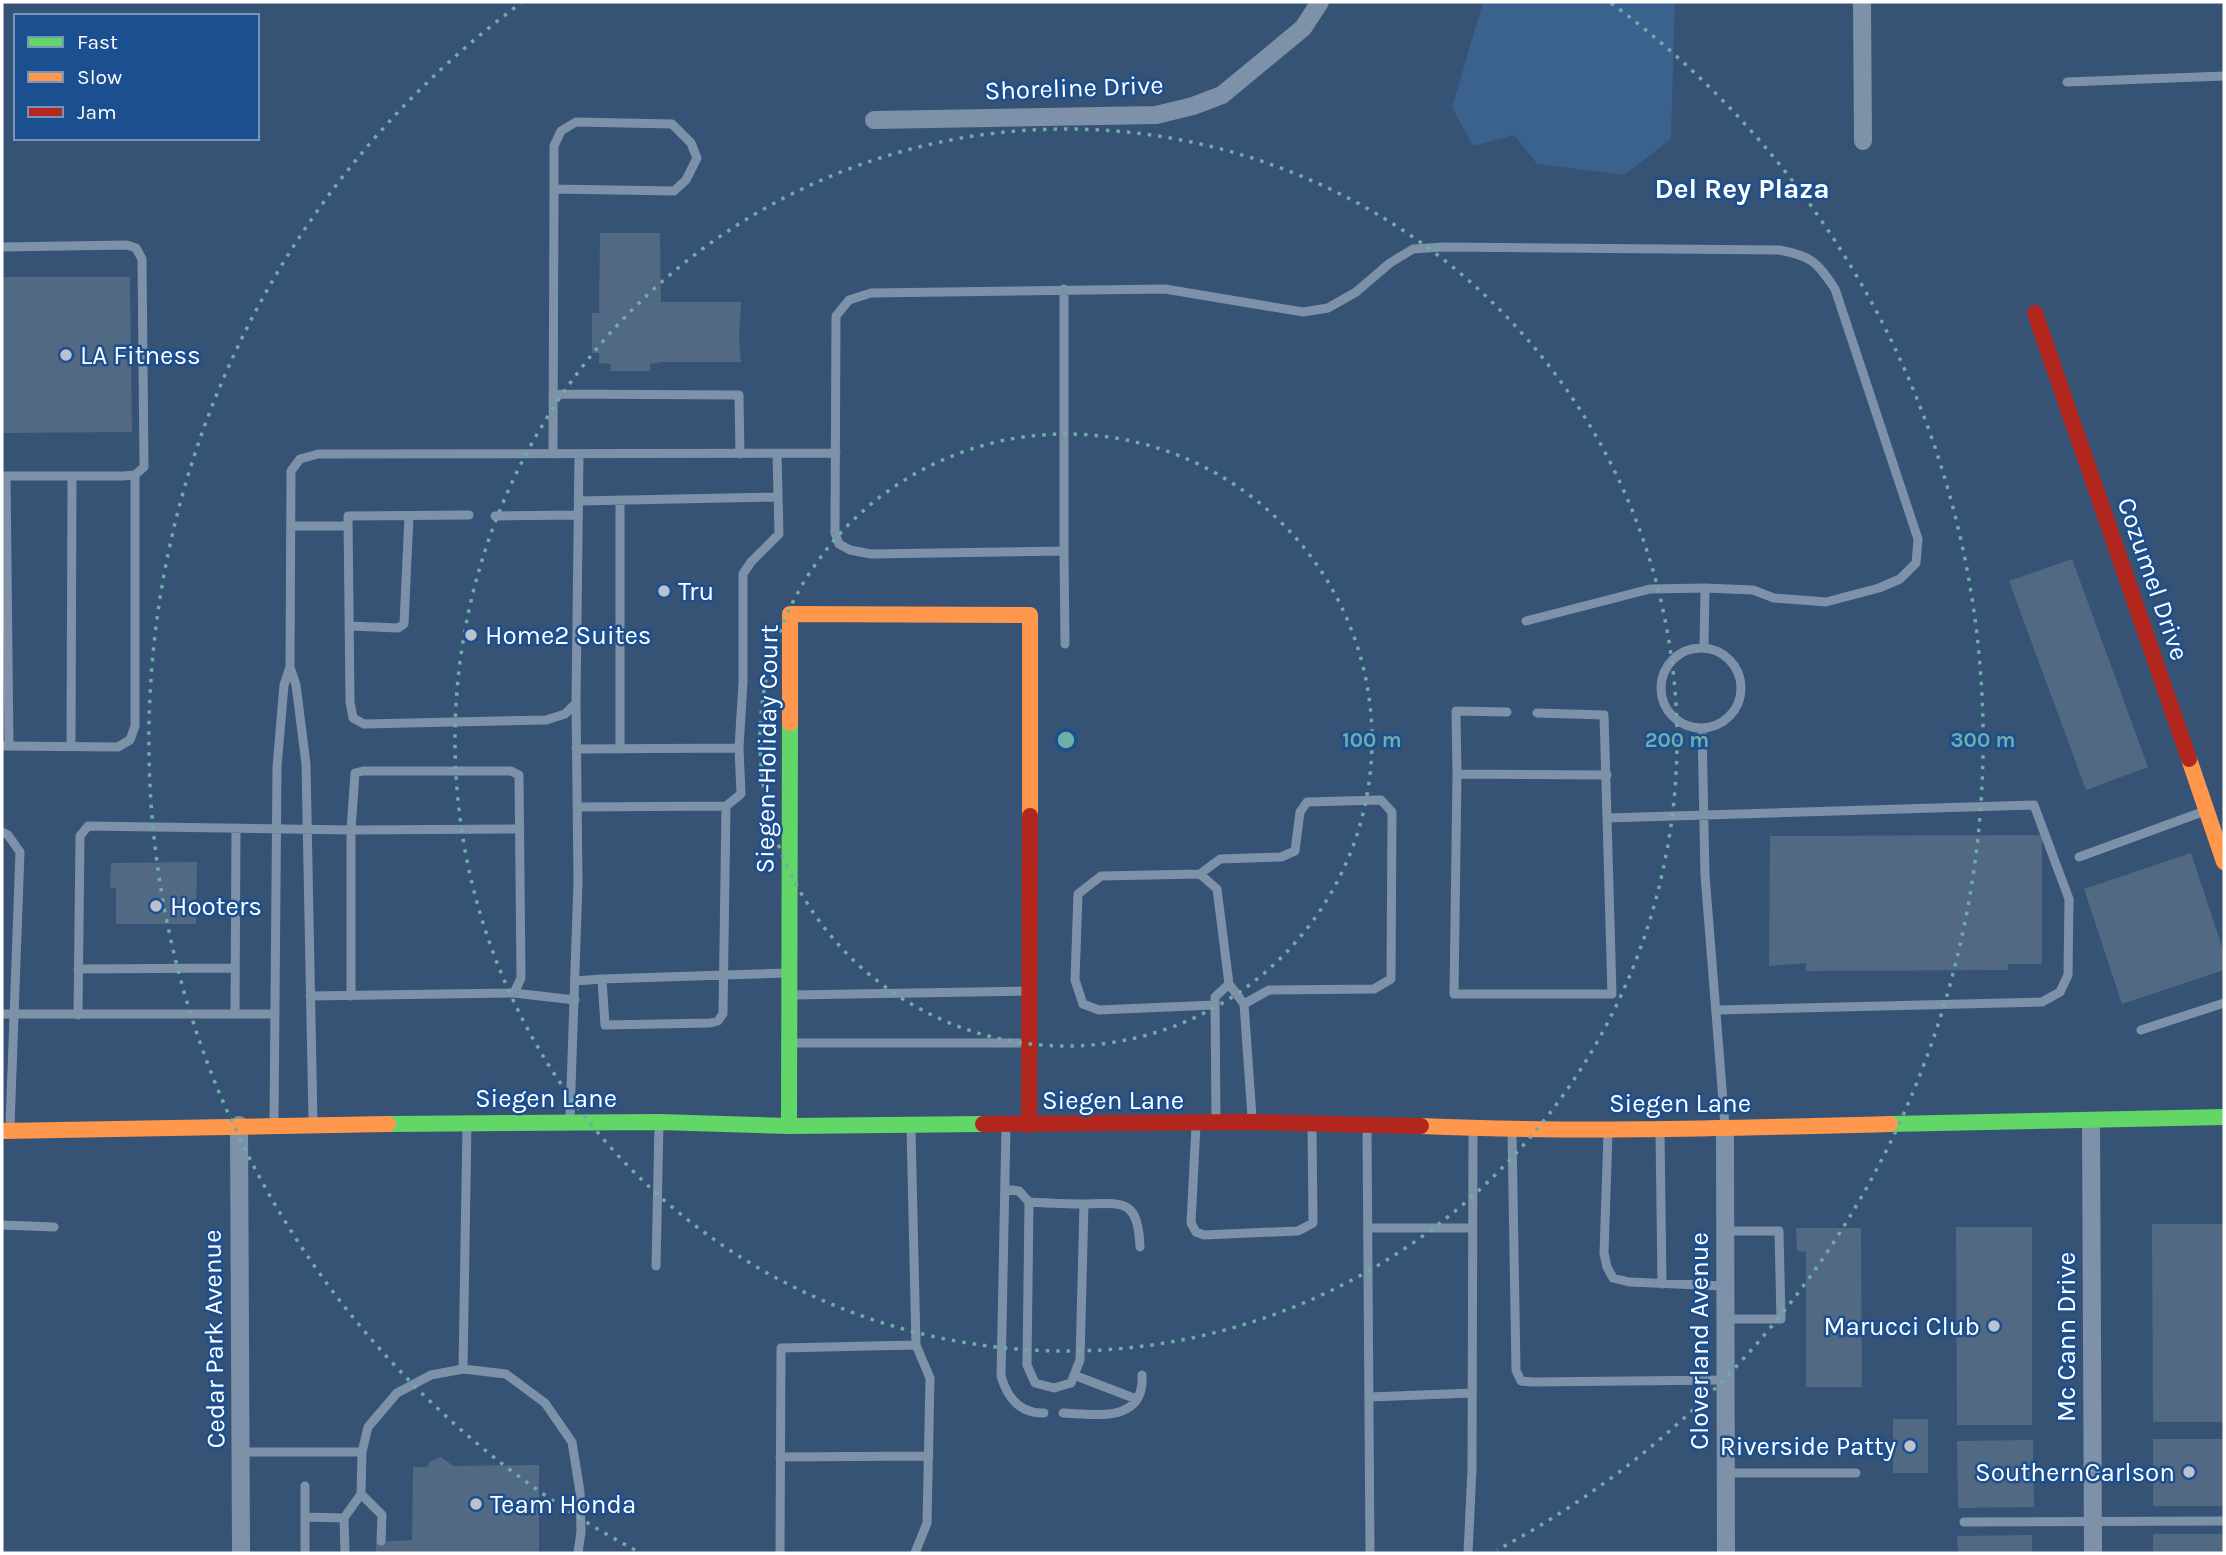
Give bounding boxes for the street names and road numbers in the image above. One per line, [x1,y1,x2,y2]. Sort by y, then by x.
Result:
street label: Shoreline Drive [984,69,1164,107]
street label: Cozumel Drive [2111,494,2195,664]
street label: Siegen-Holiday Court [749,624,785,874]
street label: Siegen Lane [475,1083,617,1114]
street label: Siegen Lane [1042,1085,1184,1116]
street label: Siegen Lane [1609,1088,1751,1119]
street label: Cedar Park Avenue [197,1229,231,1449]
street label: Cloverland Avenue [1684,1232,1715,1450]
street label: Mc Cann Drive [2051,1252,2082,1422]

